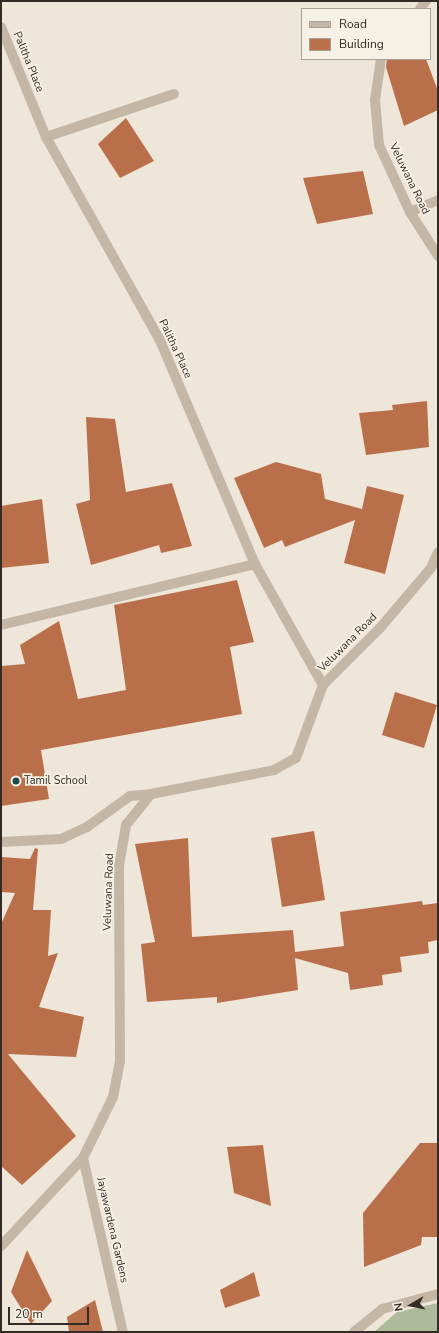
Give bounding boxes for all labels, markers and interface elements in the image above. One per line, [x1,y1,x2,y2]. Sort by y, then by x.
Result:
legend [301,8,431,60]
text: Road [339,16,367,32]
street label: Palitha Place [10,30,46,94]
text: Building [339,36,384,52]
street label: Veluwana Road [386,141,432,217]
street label: Palitha Place [155,317,195,381]
street label: Veluwana Road [316,611,380,675]
place label: Tamil School [24,774,87,788]
marker: Tamil School [11,776,21,786]
street label: Veluwana Road [101,853,117,931]
street label: Jayawardena Gardens [93,1176,131,1284]
north arrow [391,1285,431,1325]
scale bar [10,1299,91,1325]
text: N [391,1302,407,1312]
text: 20 m [15,1306,43,1322]

